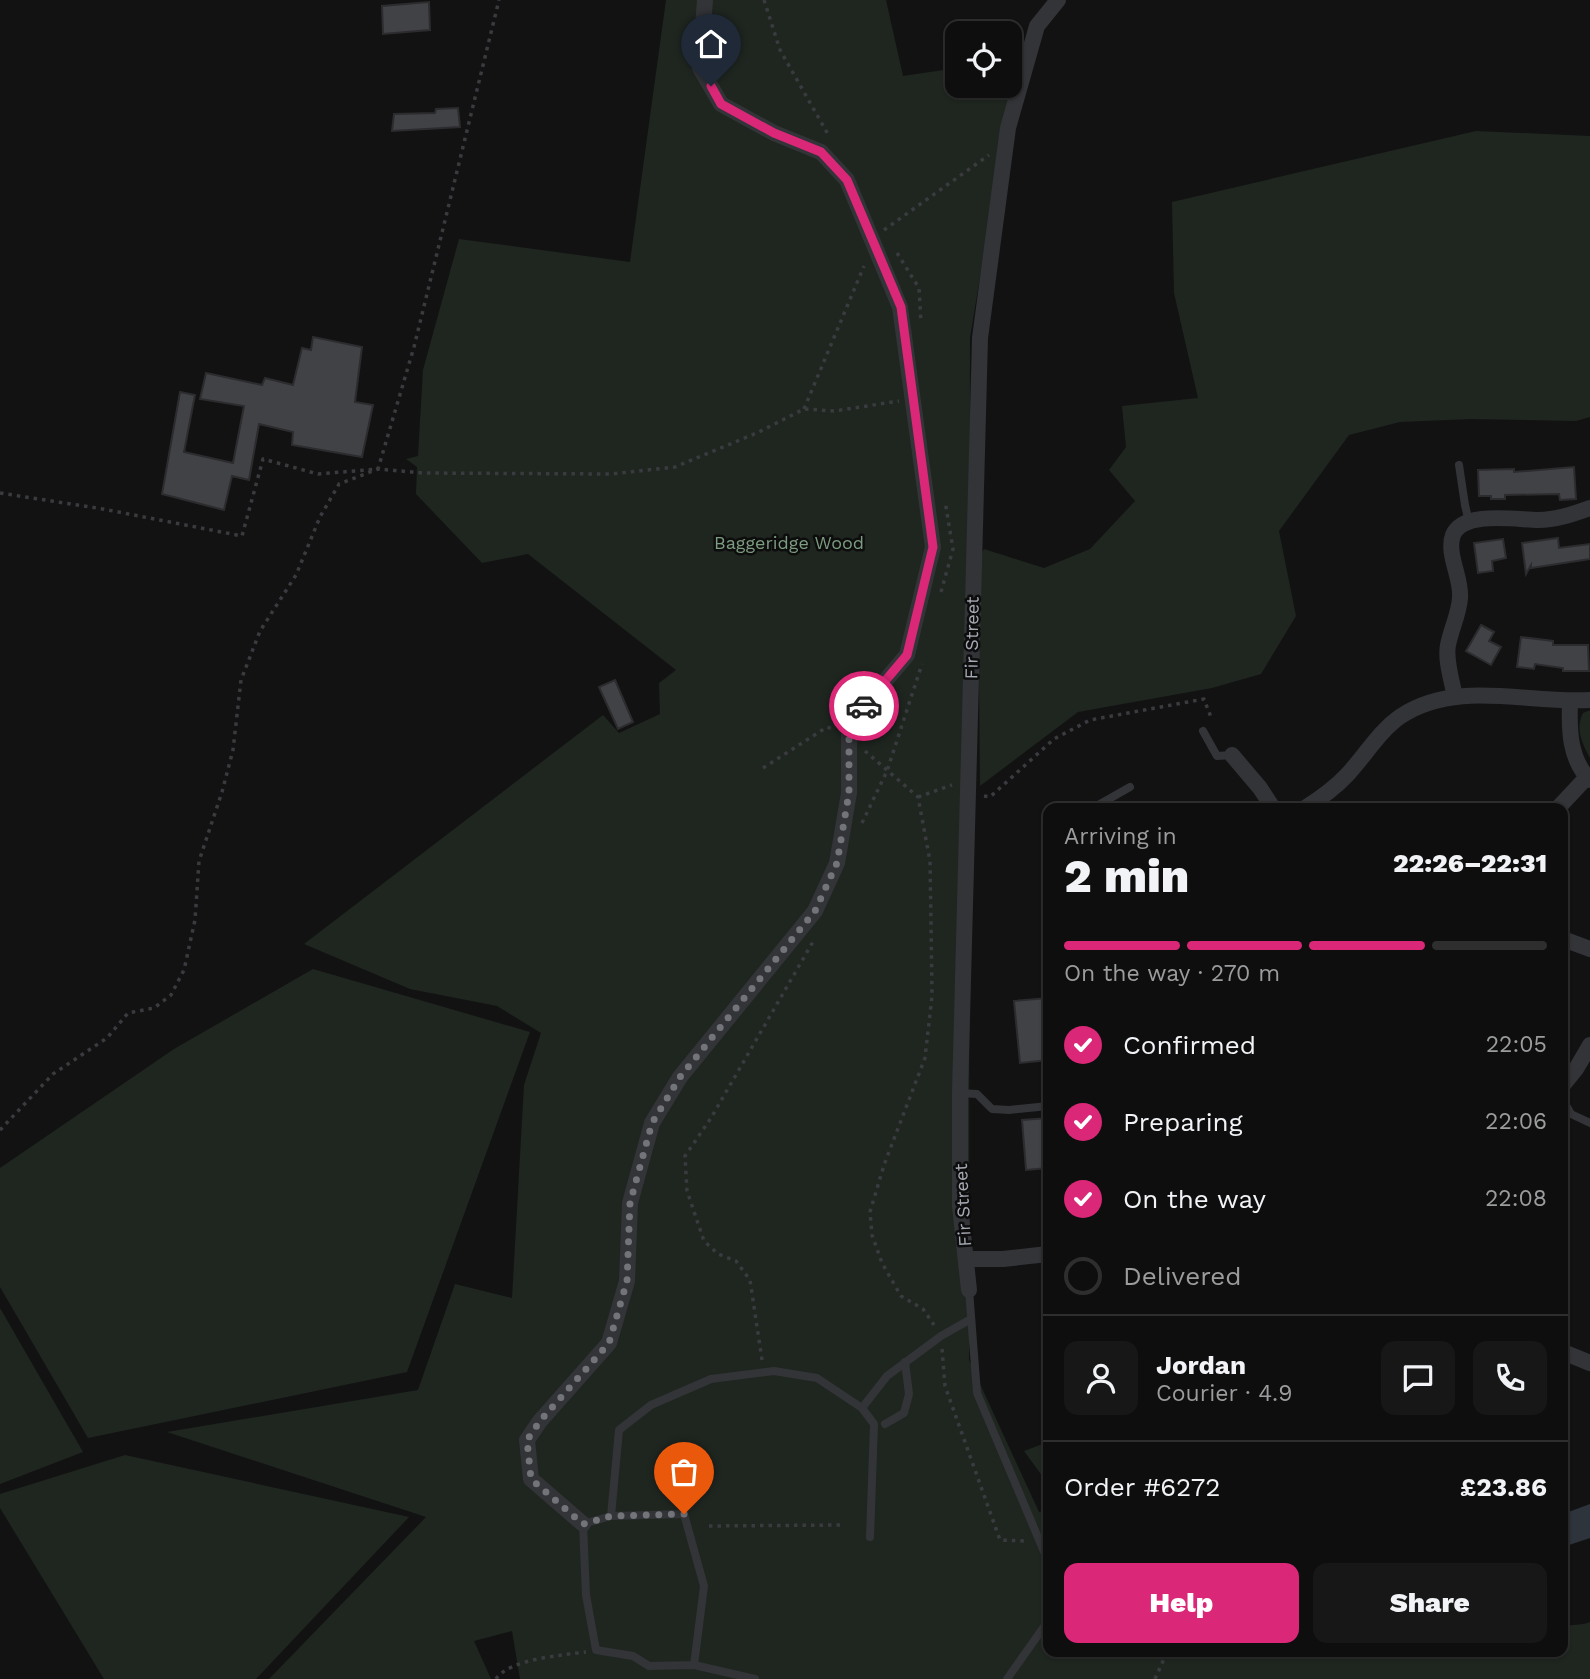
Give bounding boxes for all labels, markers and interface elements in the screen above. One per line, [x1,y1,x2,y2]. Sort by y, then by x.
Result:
pin [681,14,741,86]
map controls [945,21,1022,98]
button: locate [945,21,1022,98]
icon: home [692,25,730,63]
park label: Baggeridge Wood [714,532,864,553]
street label: Fir Street [960,596,983,680]
courier [829,671,899,741]
icon: car [845,687,883,725]
text: Arriving in [1064,823,1177,850]
text: 22:26–22:31 [1393,848,1547,878]
text: 2 min [1064,849,1189,903]
text: On the way · 270 m [1064,960,1280,987]
icon: check [1064,1026,1102,1064]
text: Confirmed [1123,1030,1256,1060]
text: 22:05 [1486,1031,1547,1058]
icon: check [1064,1103,1102,1141]
text: Preparing [1123,1107,1243,1137]
text: 22:06 [1485,1108,1547,1135]
street label: Fir Street [950,1163,975,1247]
icon: check [1064,1180,1102,1218]
text: On the way [1123,1184,1266,1214]
text: 22:08 [1485,1185,1547,1212]
text: Delivered [1123,1261,1242,1291]
button: person [1064,1341,1138,1415]
button: chat [1381,1341,1455,1415]
button: phone [1473,1341,1547,1415]
text: Jordan [1156,1350,1246,1380]
text: Courier · 4.9 [1156,1380,1292,1407]
pin [654,1442,714,1514]
icon: bag [665,1453,703,1491]
text: Order #6272 [1064,1472,1221,1502]
text: £23.86 [1460,1472,1547,1502]
button: Help [1064,1563,1299,1643]
button: Share [1313,1563,1547,1643]

